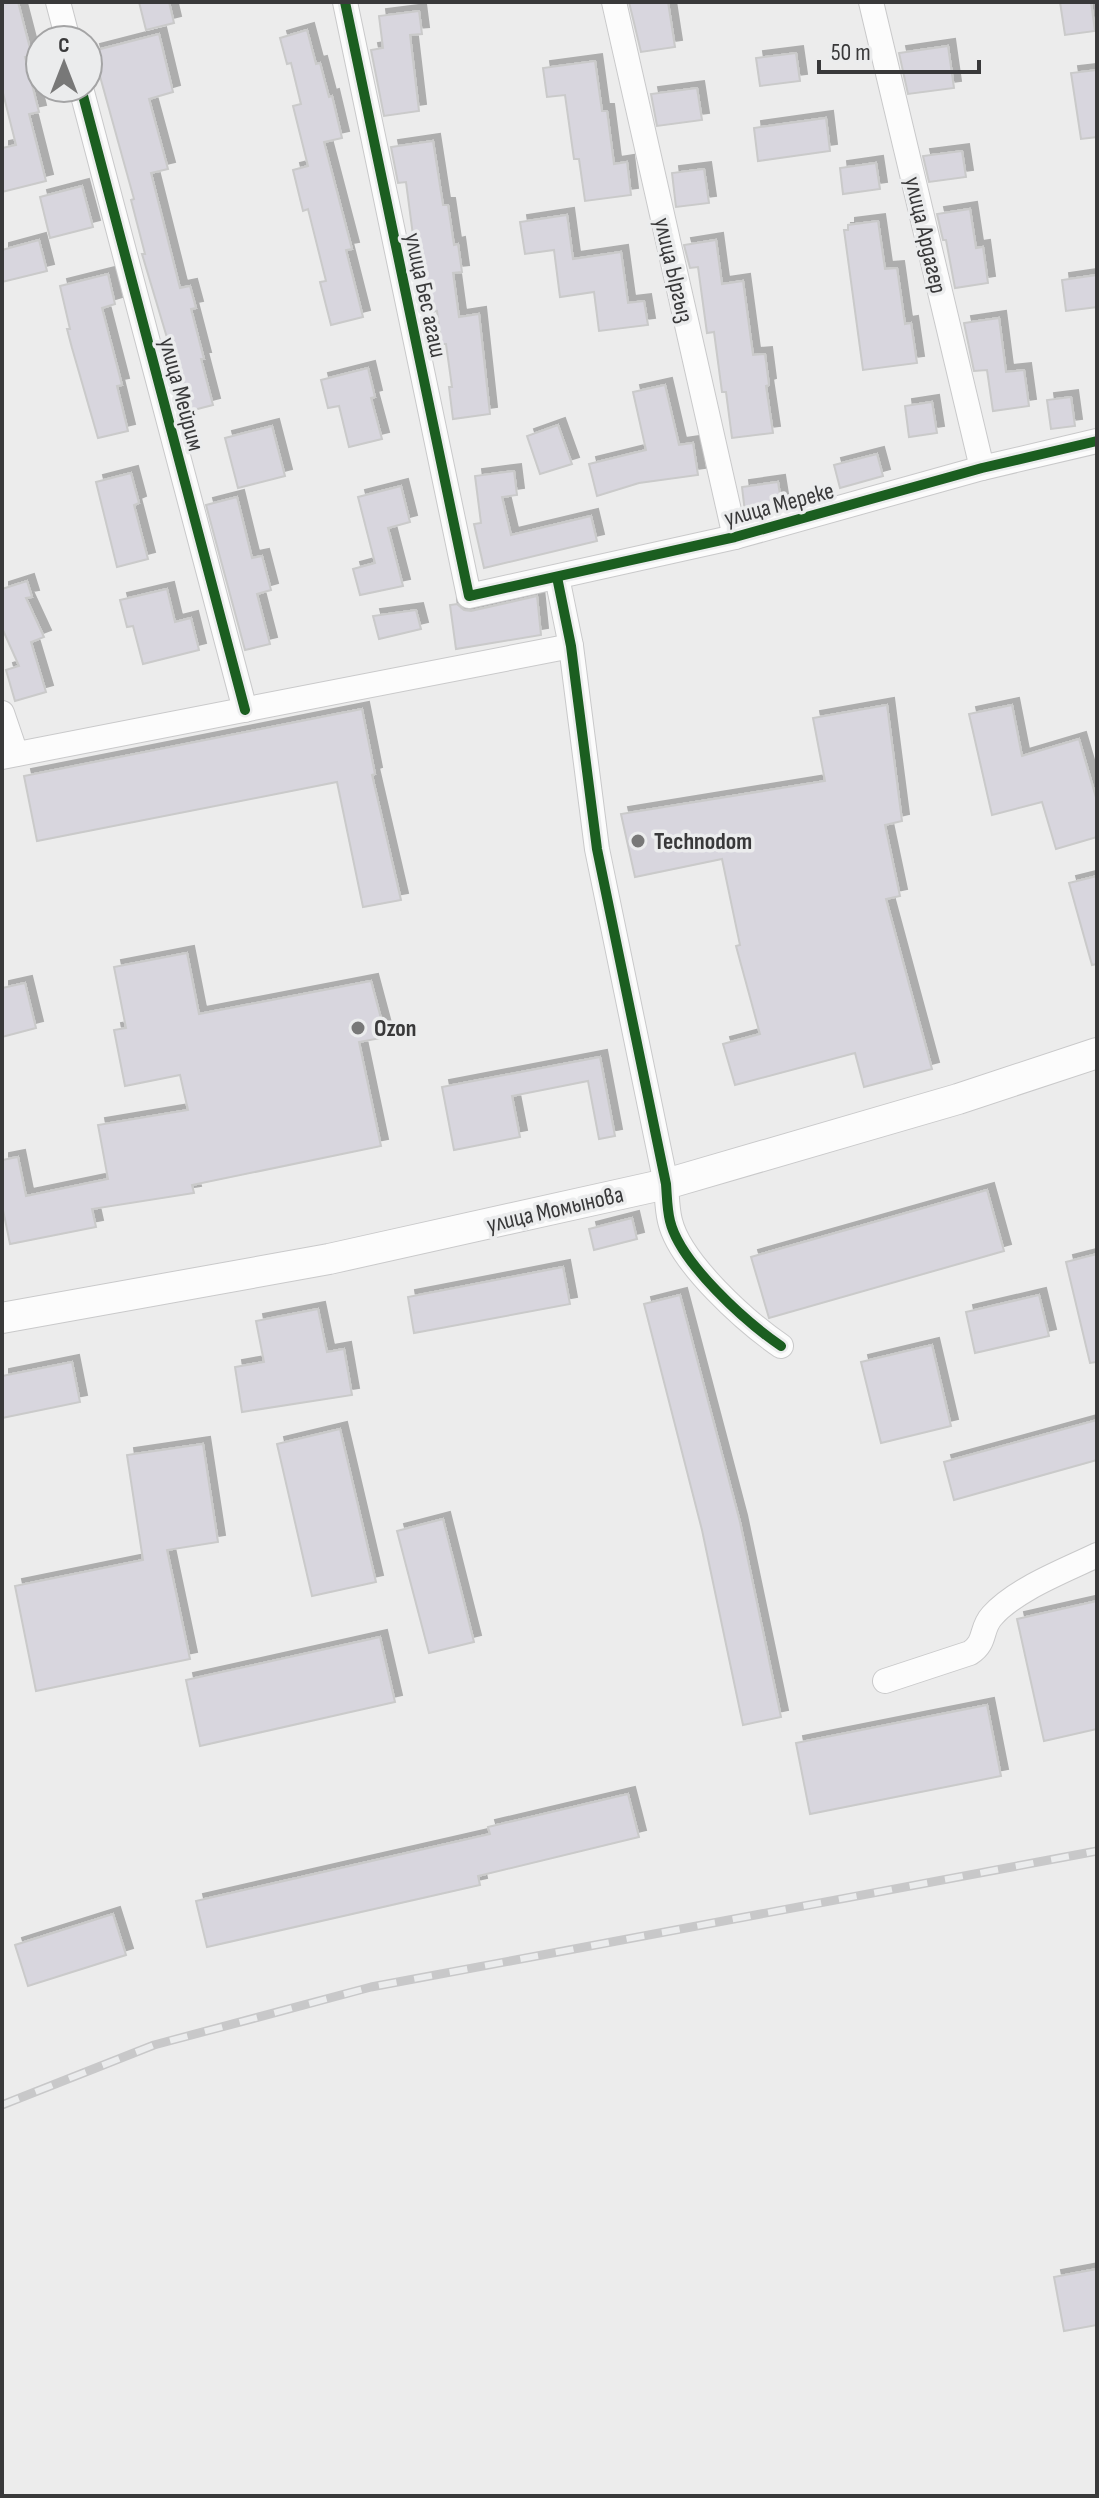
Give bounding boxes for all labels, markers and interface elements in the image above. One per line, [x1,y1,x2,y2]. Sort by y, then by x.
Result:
north arrow [24,24,104,104]
scale bar [819,24,979,74]
text: С [58,32,70,59]
text: 50 m [831,38,871,67]
street label: улица Ардагер [898,174,953,296]
street label: улица Ыргыз [647,215,700,326]
street label: улица Бес агаш [398,230,453,360]
street label: улица Мейрим [152,334,211,454]
street label: улица Мереке [721,476,837,533]
place label: Technodom [654,827,752,856]
marker: Technodom [629,832,647,850]
place label: Ozon [374,1014,417,1043]
marker: Ozon [349,1019,367,1037]
street label: улица Момынова [484,1180,626,1239]

